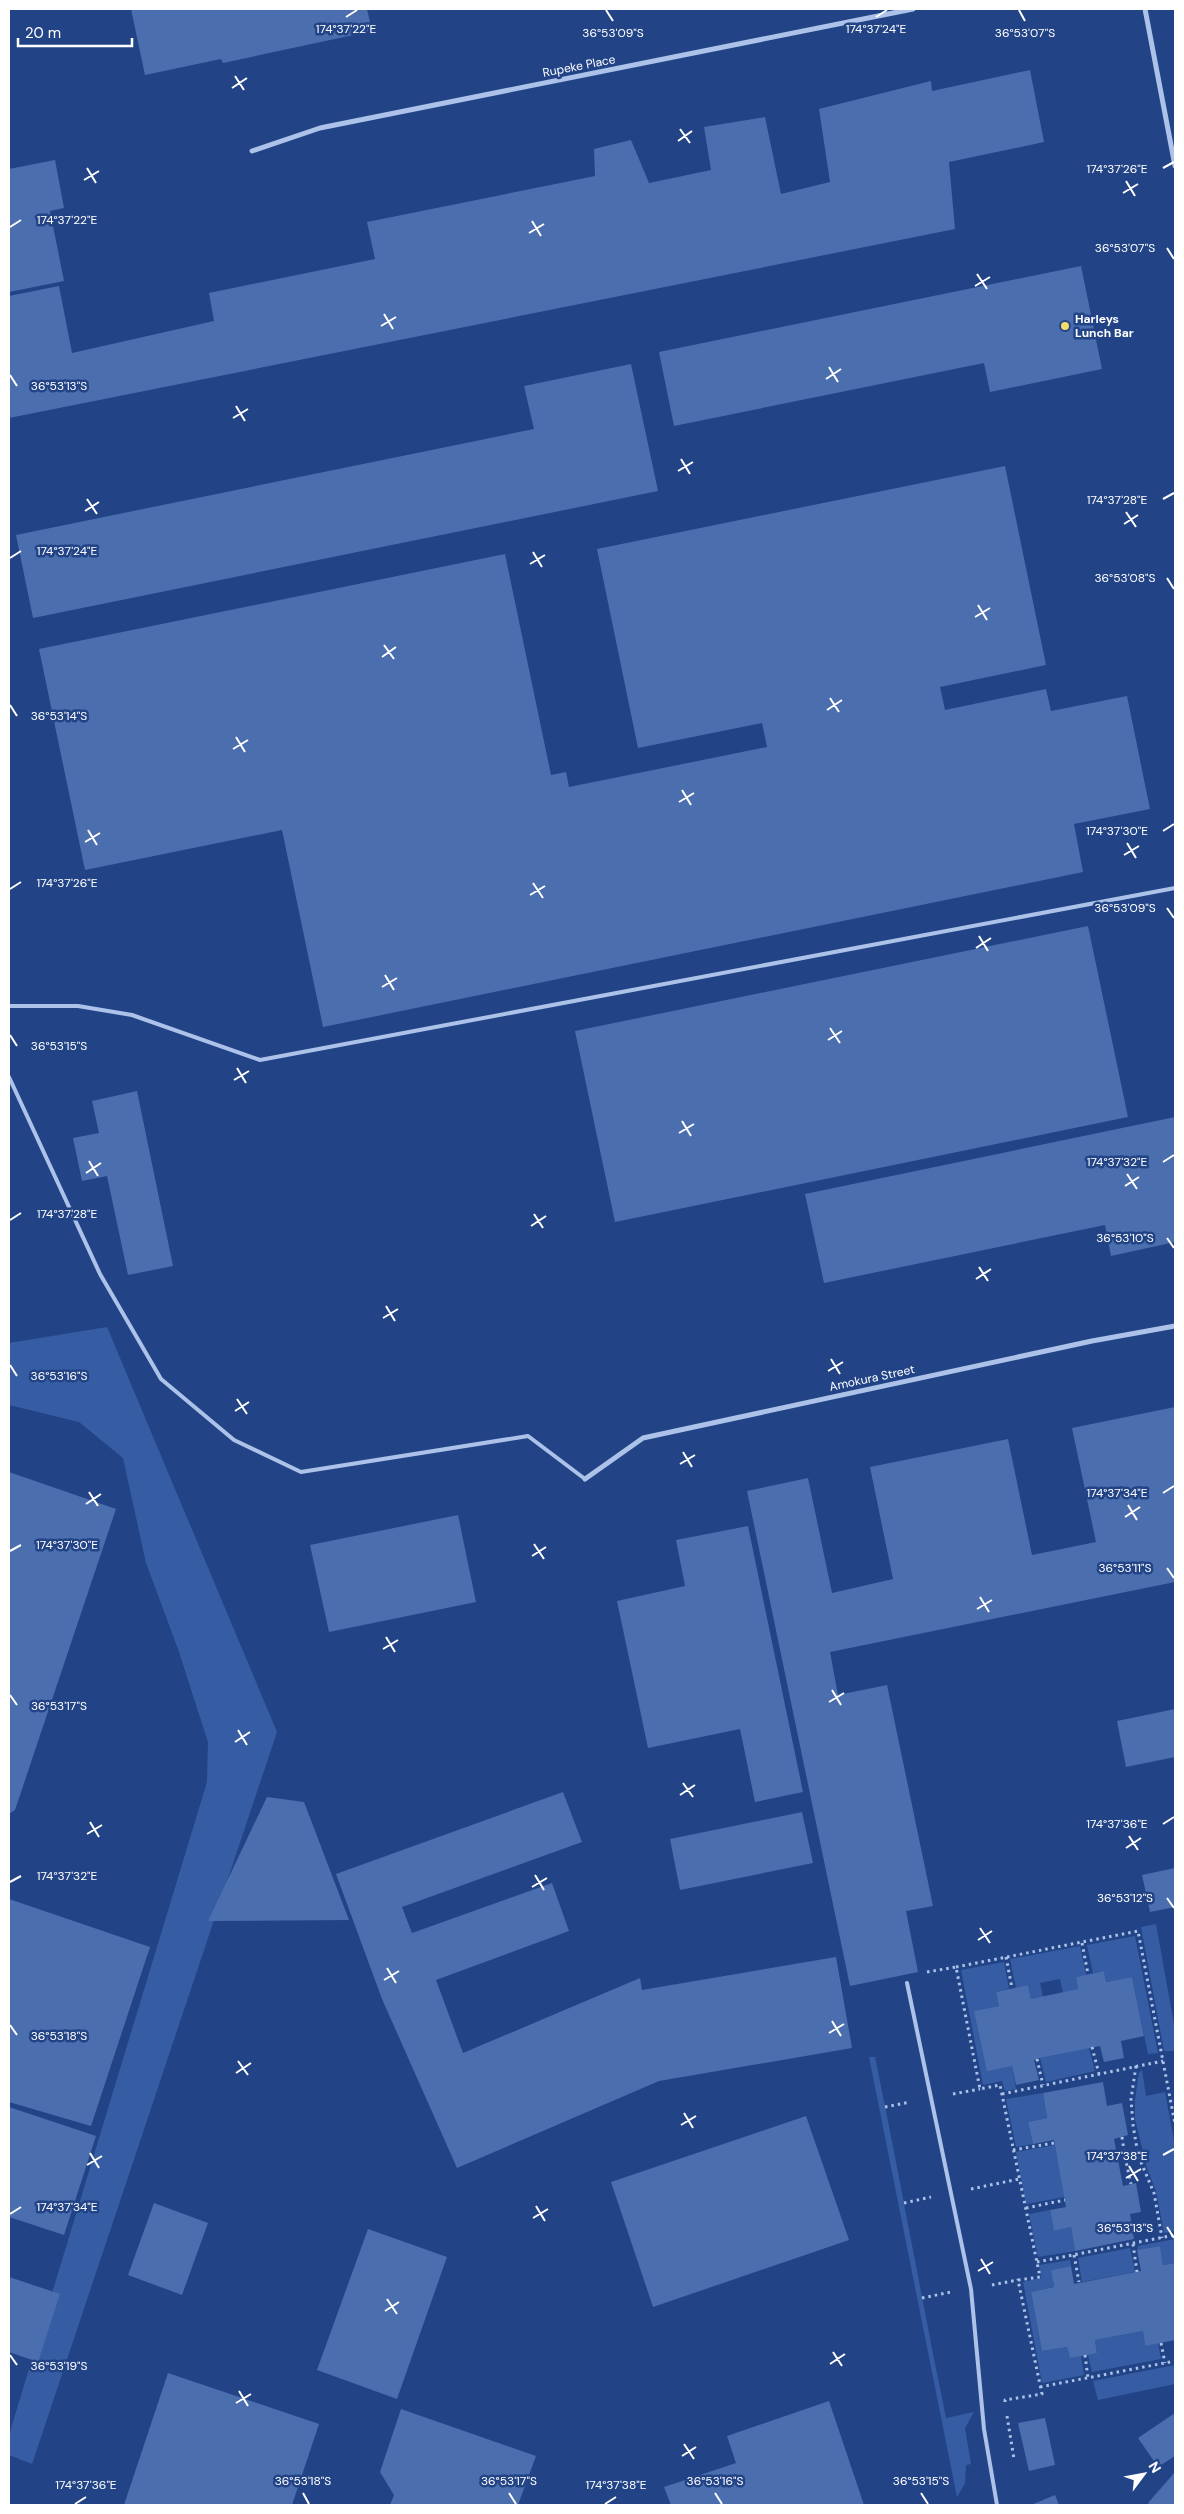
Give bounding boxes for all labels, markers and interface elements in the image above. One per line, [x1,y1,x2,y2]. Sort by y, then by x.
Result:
scale bar [18,15,131,47]
text: 174°37'22"E [316,21,376,37]
text: 174°37'24"E [846,21,907,37]
text: 20 m [25,23,61,43]
text: 36°53'09"S [582,25,644,41]
text: 36°53'07"S [995,25,1055,41]
street label: Rupeke Place [541,51,617,81]
text: 174°37'26"E [1086,161,1148,177]
text: 174°37'22"E [37,212,97,228]
text: 36°53'07"S [1095,240,1155,256]
place label: Harleys Lunch Bar [1075,311,1134,341]
marker: Harleys Lunch Bar [1059,320,1071,332]
text: 36°53'13"S [31,378,87,394]
text: 174°37'28"E [1087,492,1148,508]
text: 174°37'24"E [37,543,98,559]
text: 36°53'08"S [1094,570,1156,586]
text: 36°53'14"S [31,708,87,724]
text: 174°37'30"E [1086,823,1148,839]
text: 174°37'26"E [36,875,98,891]
text: 36°53'09"S [1094,900,1156,916]
text: 36°53'15"S [31,1038,87,1054]
text: 174°37'32"E [1087,1154,1148,1170]
text: 174°37'28"E [37,1206,98,1222]
text: 36°53'10"S [1096,1230,1154,1246]
street label: Amokura Street [828,1361,916,1395]
text: 36°53'16"S [31,1368,87,1384]
text: 174°37'34"E [1086,1485,1148,1501]
text: 174°37'30"E [36,1537,98,1553]
text: 36°53'11"S [1098,1560,1152,1576]
text: 36°53'17"S [31,1698,87,1714]
text: 174°37'36"E [1086,1816,1148,1832]
text: 174°37'32"E [37,1868,98,1884]
text: 36°53'12"S [1097,1890,1153,1906]
text: 36°53'18"S [31,2028,87,2044]
text: 174°37'38"E [1086,2148,1148,2164]
text: 174°37'34"E [36,2199,98,2215]
text: 36°53'13"S [1097,2220,1153,2236]
text: 36°53'19"S [31,2358,87,2374]
north arrow [1119,2449,1169,2499]
text: N [1145,2458,1165,2476]
text: 36°53'18"S [275,2473,331,2489]
text: 36°53'17"S [481,2473,537,2489]
text: 36°53'16"S [687,2473,743,2489]
text: 36°53'15"S [893,2473,949,2489]
text: 174°37'36"E [55,2477,117,2493]
text: 174°37'38"E [585,2477,647,2493]

